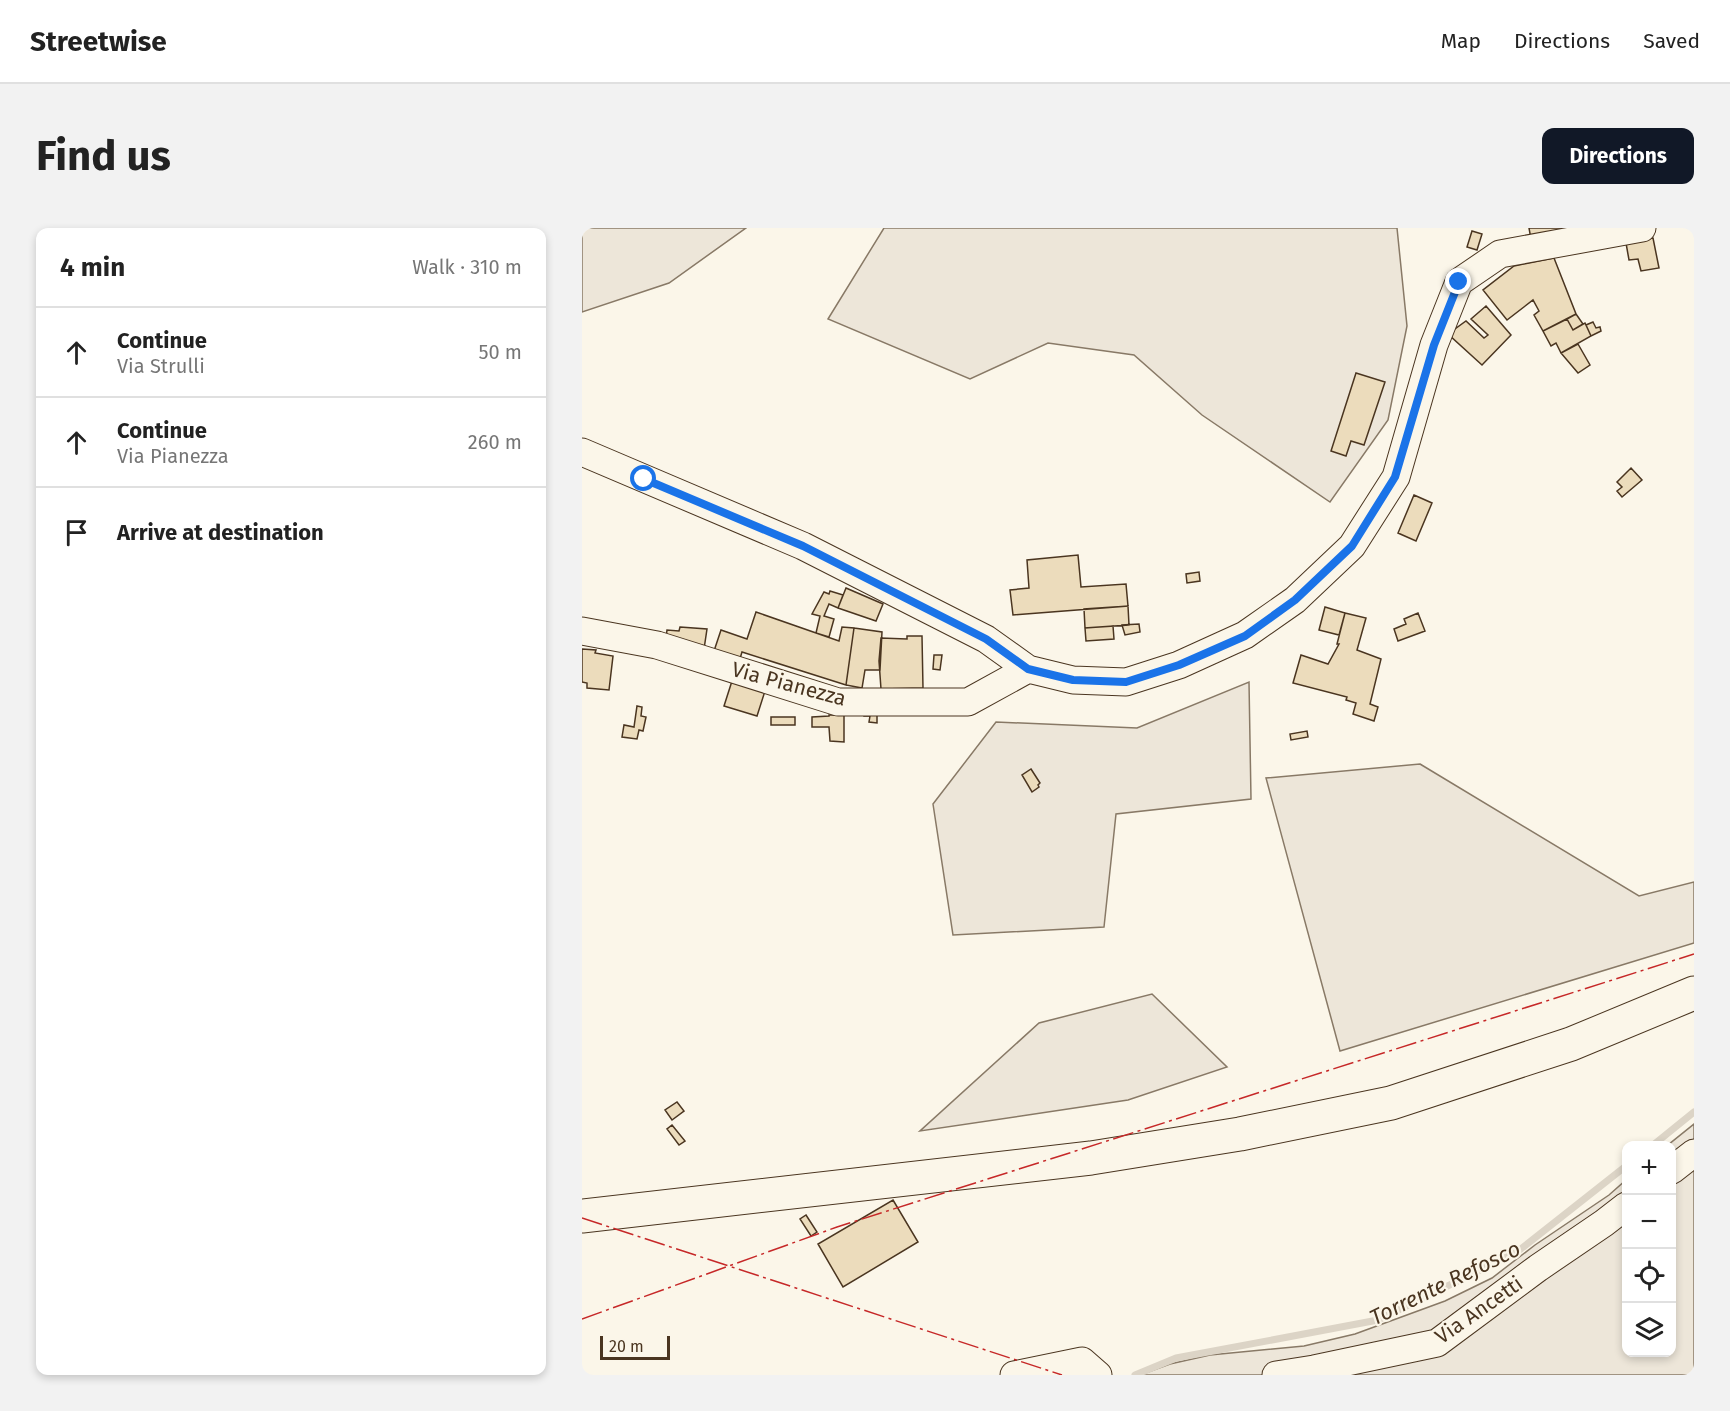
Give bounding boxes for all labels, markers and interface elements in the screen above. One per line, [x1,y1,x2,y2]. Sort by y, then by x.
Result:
text: Streetwise [30,25,167,58]
text: Map [1441,28,1481,54]
text: Directions [1514,28,1610,54]
text: Saved [1643,28,1700,54]
button: Directions [1542,128,1694,184]
text: Find us [36,131,171,181]
text: 4 min [60,252,125,283]
text: Walk · 310 m [412,255,522,279]
route end [1445,268,1471,294]
text: Continue [117,327,207,354]
icon: ahead [60,336,93,369]
text: 50 m [478,340,522,364]
text: Via Strulli [117,354,205,378]
text: Continue [117,417,207,444]
icon: ahead [60,426,93,459]
text: 260 m [468,430,522,454]
text: Via Pianezza [117,444,229,468]
route start [630,465,656,491]
icon: arrive [60,516,93,549]
text: Arrive at destination [117,519,324,546]
street label: Via Pianezza [729,656,849,712]
map controls [1622,1141,1676,1357]
button: + [1622,1141,1676,1195]
button: − [1622,1195,1676,1249]
water label: Torrente Refosco [1365,1235,1525,1331]
button: locate [1622,1249,1676,1303]
street label: Via Ancetti [1430,1270,1528,1350]
button: layers [1622,1303,1676,1357]
scale bar [600,1333,670,1360]
text: 20 m [609,1337,644,1356]

